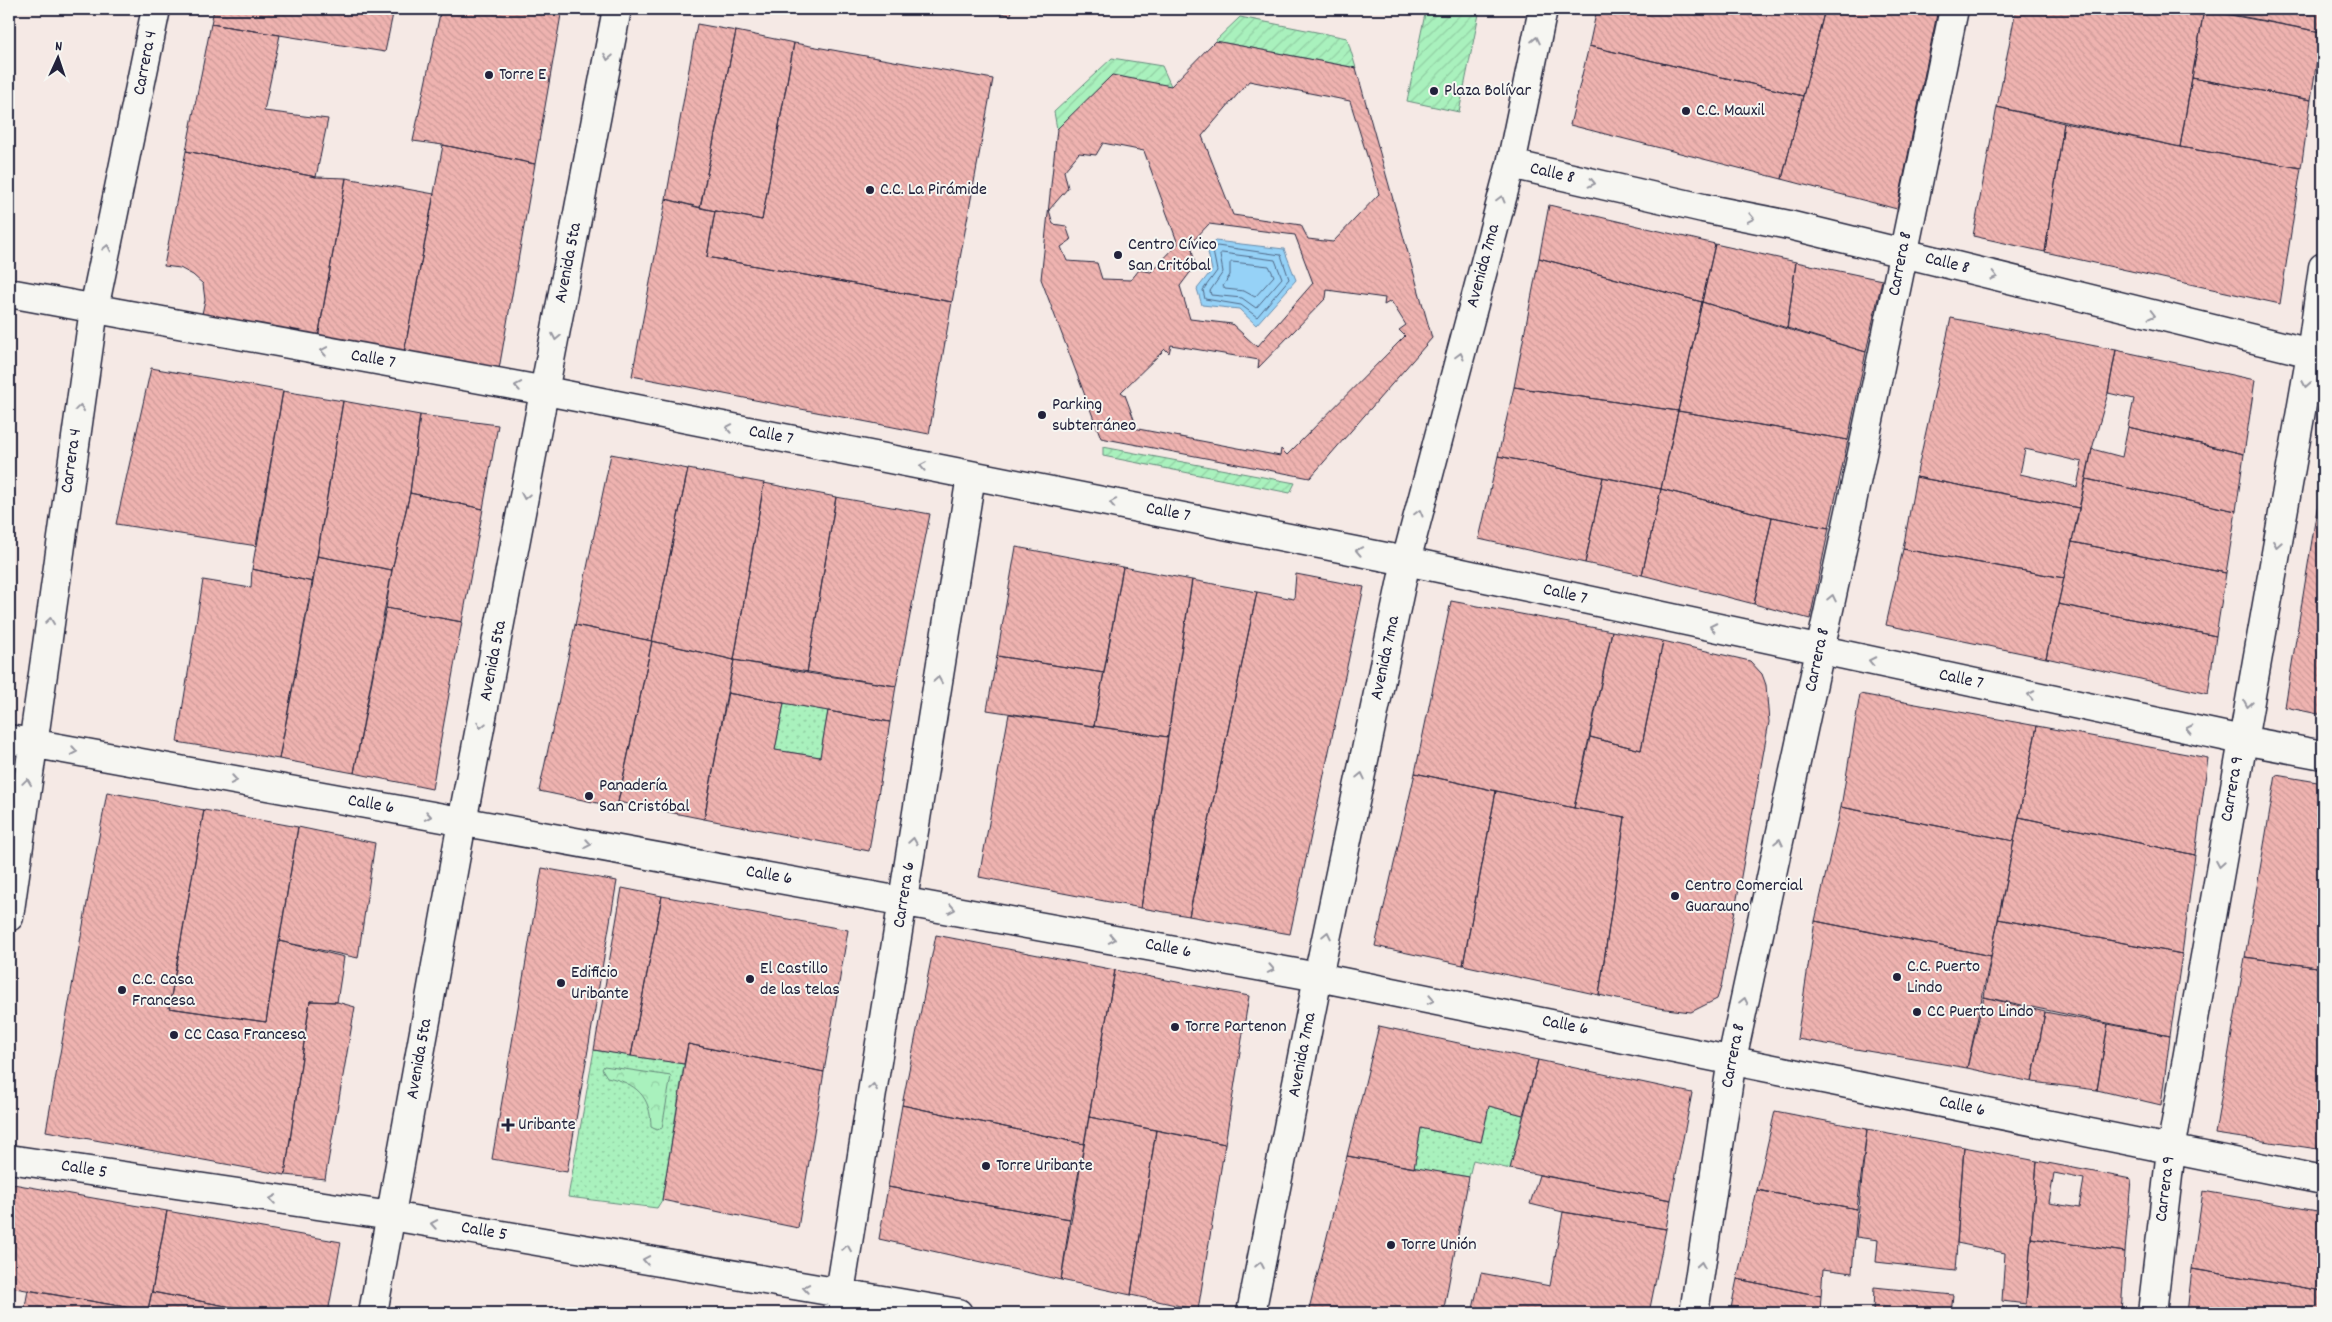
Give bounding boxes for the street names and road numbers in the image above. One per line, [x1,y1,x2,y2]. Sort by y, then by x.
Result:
street label: Carrera 4 [127,29,165,97]
street label: Calle 8 [1527,157,1577,191]
street label: Avenida 5ta [549,220,589,305]
street label: Avenida 7ma [1461,221,1507,311]
street label: Carrera 8 [1883,230,1919,298]
street label: Calle 8 [1922,246,1972,282]
street label: Calle 7 [349,344,397,376]
street label: Calle 7 [747,419,795,453]
street label: Carrera 4 [55,427,89,495]
street label: Calle 7 [1144,496,1192,530]
street label: Calle 7 [1540,578,1590,612]
street label: Avenida 7ma [1365,613,1407,702]
street label: Avenida 5ta [474,618,514,703]
street label: Carrera 8 [1799,626,1837,694]
street label: Calle 7 [1936,663,1986,697]
street label: Carrera 9 [2215,754,2251,824]
street label: Calle 6 [346,789,396,821]
street label: Calle 6 [744,860,794,892]
street label: Carrera 6 [887,860,923,930]
street label: Calle 6 [1143,932,1193,966]
street label: Calle 6 [1540,1009,1590,1043]
street label: Avenida 7ma [1283,1010,1324,1099]
street label: Avenida 5ta [401,1016,439,1101]
street label: Carrera 8 [1716,1022,1752,1090]
street label: Calle 6 [1937,1090,1987,1124]
street label: Calle 5 [59,1154,109,1186]
street label: Carrera 9 [2150,1155,2182,1223]
street label: Calle 5 [459,1216,509,1248]

